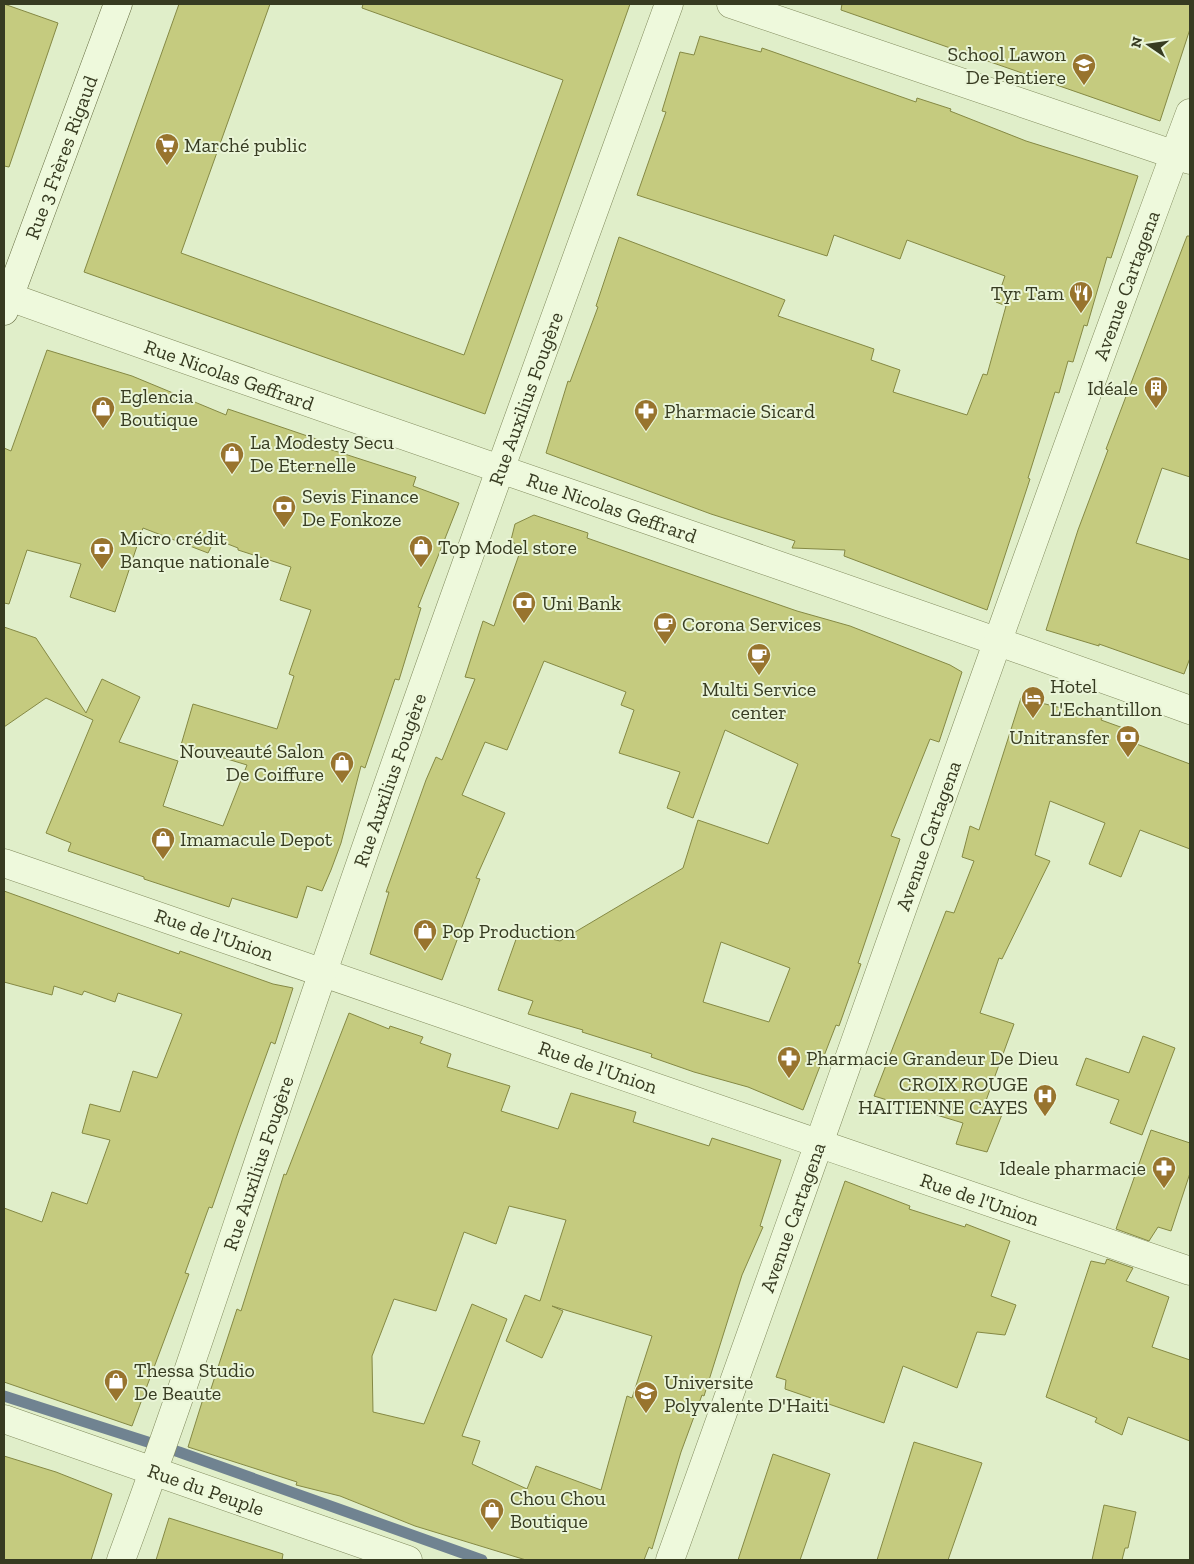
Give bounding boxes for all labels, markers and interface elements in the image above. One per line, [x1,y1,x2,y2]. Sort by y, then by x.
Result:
north arrow [1124,20,1174,70]
text: N [1127,35,1146,49]
place label: School Lawon De Pentiere [948,42,1067,89]
school or university icon: School Lawon De Pentiere [1071,52,1097,86]
street label: Rue 3 Frères Rigaud [20,72,102,242]
supermarket icon: Marché public [154,132,180,166]
place label: Marché public [184,133,307,157]
street label: Avenue Cartagena [1088,207,1165,363]
restaurant icon: Tyr Tam [1068,280,1094,314]
place label: Tyr Tam [991,281,1065,305]
street label: Rue Auxilius Fougère [483,309,568,489]
street label: Rue Nicolas Geffrard [141,334,317,416]
building icon: Idéale [1143,375,1169,409]
place label: Idéale [1087,376,1138,400]
place label: Eglencia Boutique [120,384,198,431]
shop icon: Eglencia Boutique [90,395,116,429]
pharmacy icon: Pharmacie Sicard [633,398,659,432]
place label: Pharmacie Sicard [664,399,815,423]
place label: La Modesty Secu De Eternelle [250,430,394,477]
shop icon: La Modesty Secu De Eternelle [219,441,245,475]
street label: Rue Nicolas Geffrard [524,467,700,548]
place label: Sevis Finance De Fonkoze [302,484,419,531]
bank icon: Sevis Finance De Fonkoze [271,494,297,528]
place label: Micro crédit Banque nationale [120,526,269,573]
shop icon: Top Model store [408,534,434,568]
place label: Top Model store [438,535,577,559]
bank icon: Micro crédit Banque nationale [89,536,115,570]
bank icon: Uni Bank [511,590,537,624]
place label: Uni Bank [542,591,622,615]
cafe icon: Corona Services [652,611,678,645]
place label: Corona Services [682,612,821,636]
cafe icon: Multi Service center [746,642,772,676]
place label: Hotel L'Echantillon [1050,674,1162,721]
place label: Multi Service center [702,677,816,724]
hotel icon: Hotel L'Echantillon [1020,685,1046,719]
street label: Rue Auxilius Fougère [348,690,431,870]
bank icon: Unitransfer [1115,724,1141,758]
place label: Unitransfer [1009,725,1110,749]
place label: Nouveauté Salon De Coiffure [180,739,325,786]
shop icon: Nouveauté Salon De Coiffure [329,750,355,784]
street label: Avenue Cartagena [891,757,966,914]
shop icon: Imamacule Depot [150,826,176,860]
place label: Imamacule Depot [180,827,333,851]
street label: Rue de l'Union [152,903,277,966]
shop icon: Pop Production [412,918,438,952]
place label: Pop Production [442,919,576,943]
street label: Rue de l'Union [535,1035,661,1099]
pharmacy icon: Pharmacie Grandeur De Dieu [776,1045,802,1079]
place label: Pharmacie Grandeur De Dieu [806,1046,1058,1070]
place label: CROIX ROUGE HAITIENNE CAYES [858,1072,1028,1119]
street label: Rue Auxilius Fougère [218,1073,299,1253]
hospital icon: CROIX ROUGE HAITIENNE CAYES [1032,1083,1058,1117]
street label: Avenue Cartagena [755,1139,831,1296]
pharmacy icon: Ideale pharmacie [1151,1155,1177,1189]
place label: Ideale pharmacie [999,1156,1146,1180]
street label: Rue de l'Union [917,1168,1043,1231]
place label: Thessa Studio De Beaute [134,1358,255,1405]
shop icon: Thessa Studio De Beaute [103,1368,129,1402]
place label: Universite Polyvalente D'Haiti [664,1370,829,1417]
school or university icon: Universite Polyvalente D'Haiti [633,1380,659,1414]
street label: Rue du Peuple [145,1458,267,1521]
place label: Chou Chou Boutique [510,1486,606,1533]
shop icon: Chou Chou Boutique [479,1497,505,1531]

